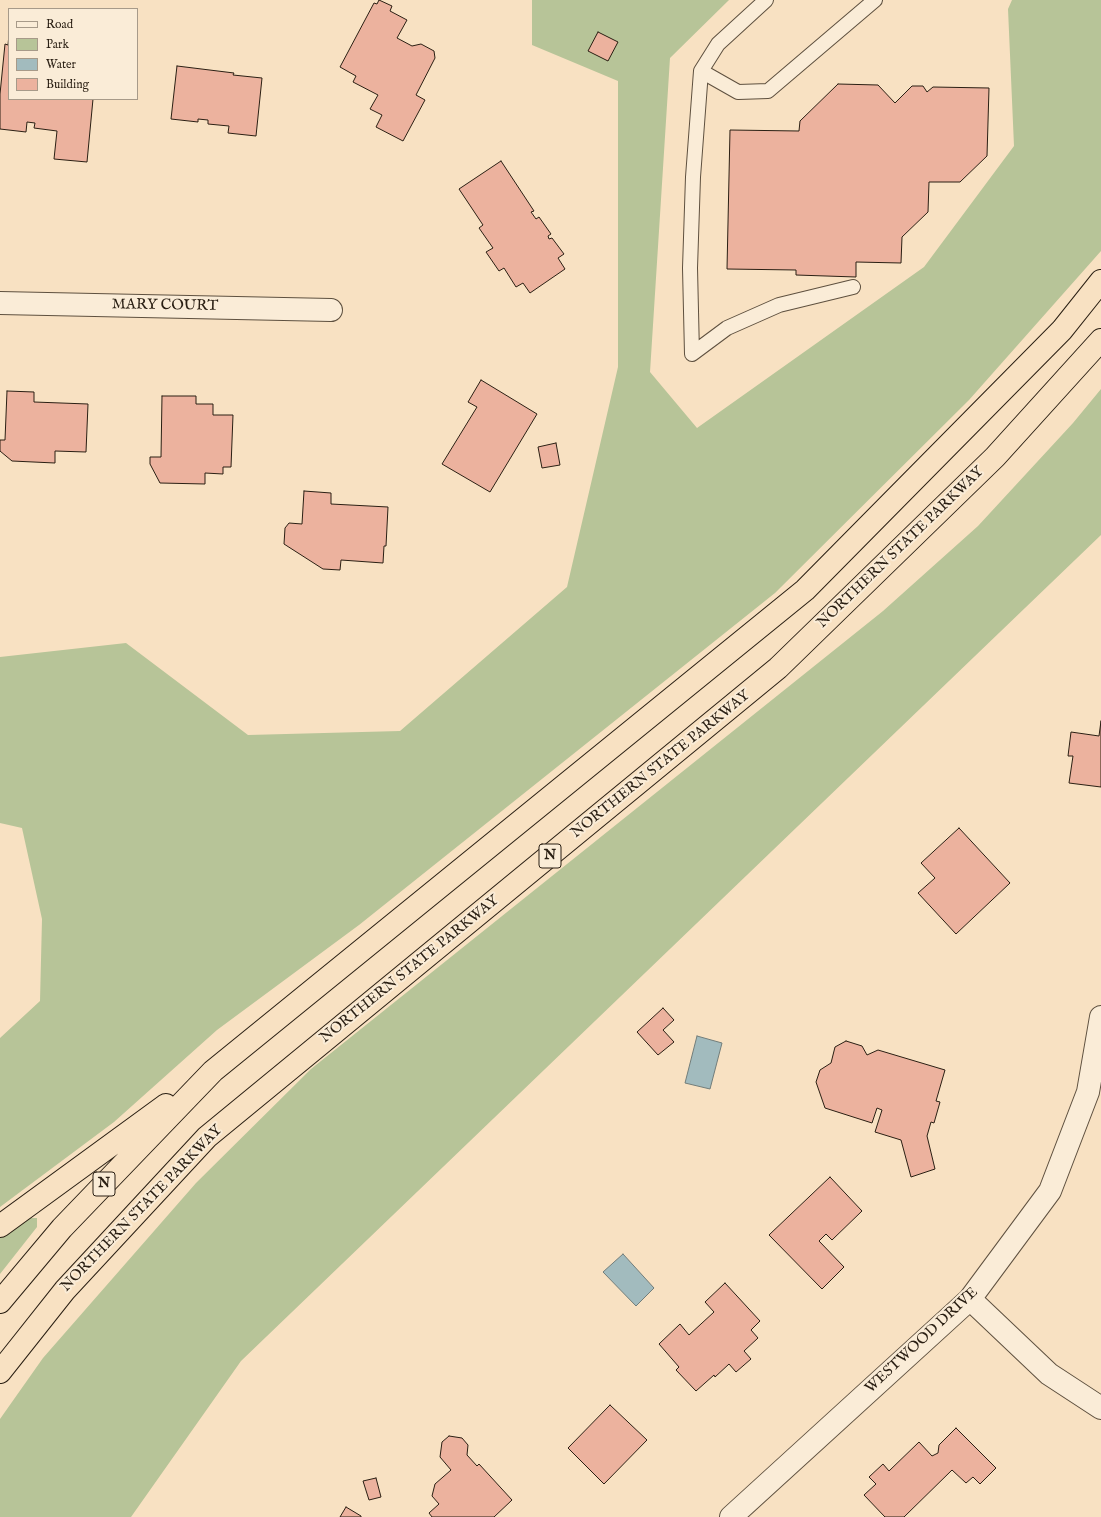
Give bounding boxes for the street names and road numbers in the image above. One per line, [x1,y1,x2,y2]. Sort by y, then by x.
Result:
street label: MARY COURT [112,296,218,316]
street label: NORTHERN STATE PARKWAY [814,463,988,633]
street label: NORTHERN STATE PARKWAY [568,687,754,843]
road number: N [539,844,561,868]
street label: NORTHERN STATE PARKWAY [317,892,503,1048]
street label: NORTHERN STATE PARKWAY [57,1122,227,1296]
road number: N [93,1172,115,1196]
street label: WESTWOOD DRIVE [862,1284,982,1398]

